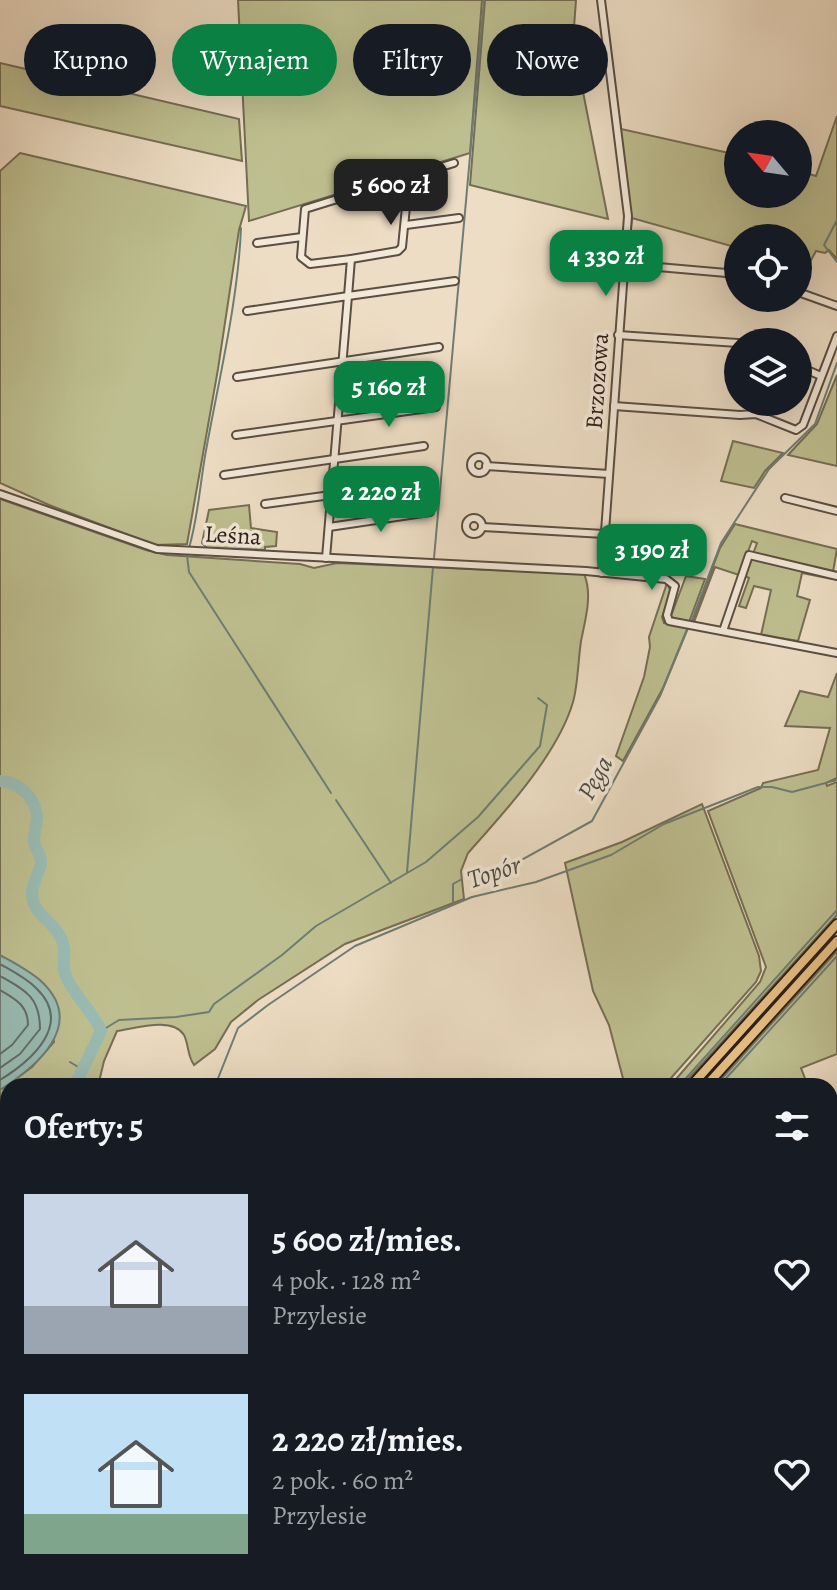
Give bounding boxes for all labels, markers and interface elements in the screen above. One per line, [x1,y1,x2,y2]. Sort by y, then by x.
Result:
chip: Kupno [24,24,156,96]
chip: Wynajem [172,24,337,96]
chip: Filtry [353,24,471,96]
chip: Nowe [487,24,608,96]
north arrow [724,120,812,208]
map controls [724,120,812,416]
pin: 5 600 zł [308,159,474,227]
text: 5 600 zł [352,167,430,202]
button: locate [724,224,812,312]
pin: 4 330 zł [523,230,689,298]
text: 4 330 zł [568,238,644,273]
button: layers [724,328,812,416]
street label: Brzozowa [578,331,616,430]
pin: 5 160 zł [306,361,472,429]
text: 5 160 zł [352,369,426,404]
pin: 2 220 zł [298,466,464,534]
text: 2 220 zł [341,474,421,509]
street label: Leśna [204,518,263,553]
pin: 3 190 zł [569,524,735,592]
text: 3 190 zł [615,532,689,567]
water label: Pęga [569,750,621,806]
water label: Topór [463,847,526,897]
text: Oferty: 5 [24,1103,143,1150]
icon: filters [770,1104,814,1148]
text: 5 600 zł/mies. [272,1216,462,1263]
icon: home [88,1226,184,1322]
icon: heart [770,1252,814,1296]
text: 4 pok. · 128 m² [272,1263,421,1298]
text: Przylesie [272,1298,367,1333]
text: 2 220 zł/mies. [272,1416,464,1463]
icon: home [88,1426,184,1522]
icon: heart [770,1452,814,1496]
text: 2 pok. · 60 m² [272,1463,413,1498]
text: Przylesie [272,1498,367,1533]

